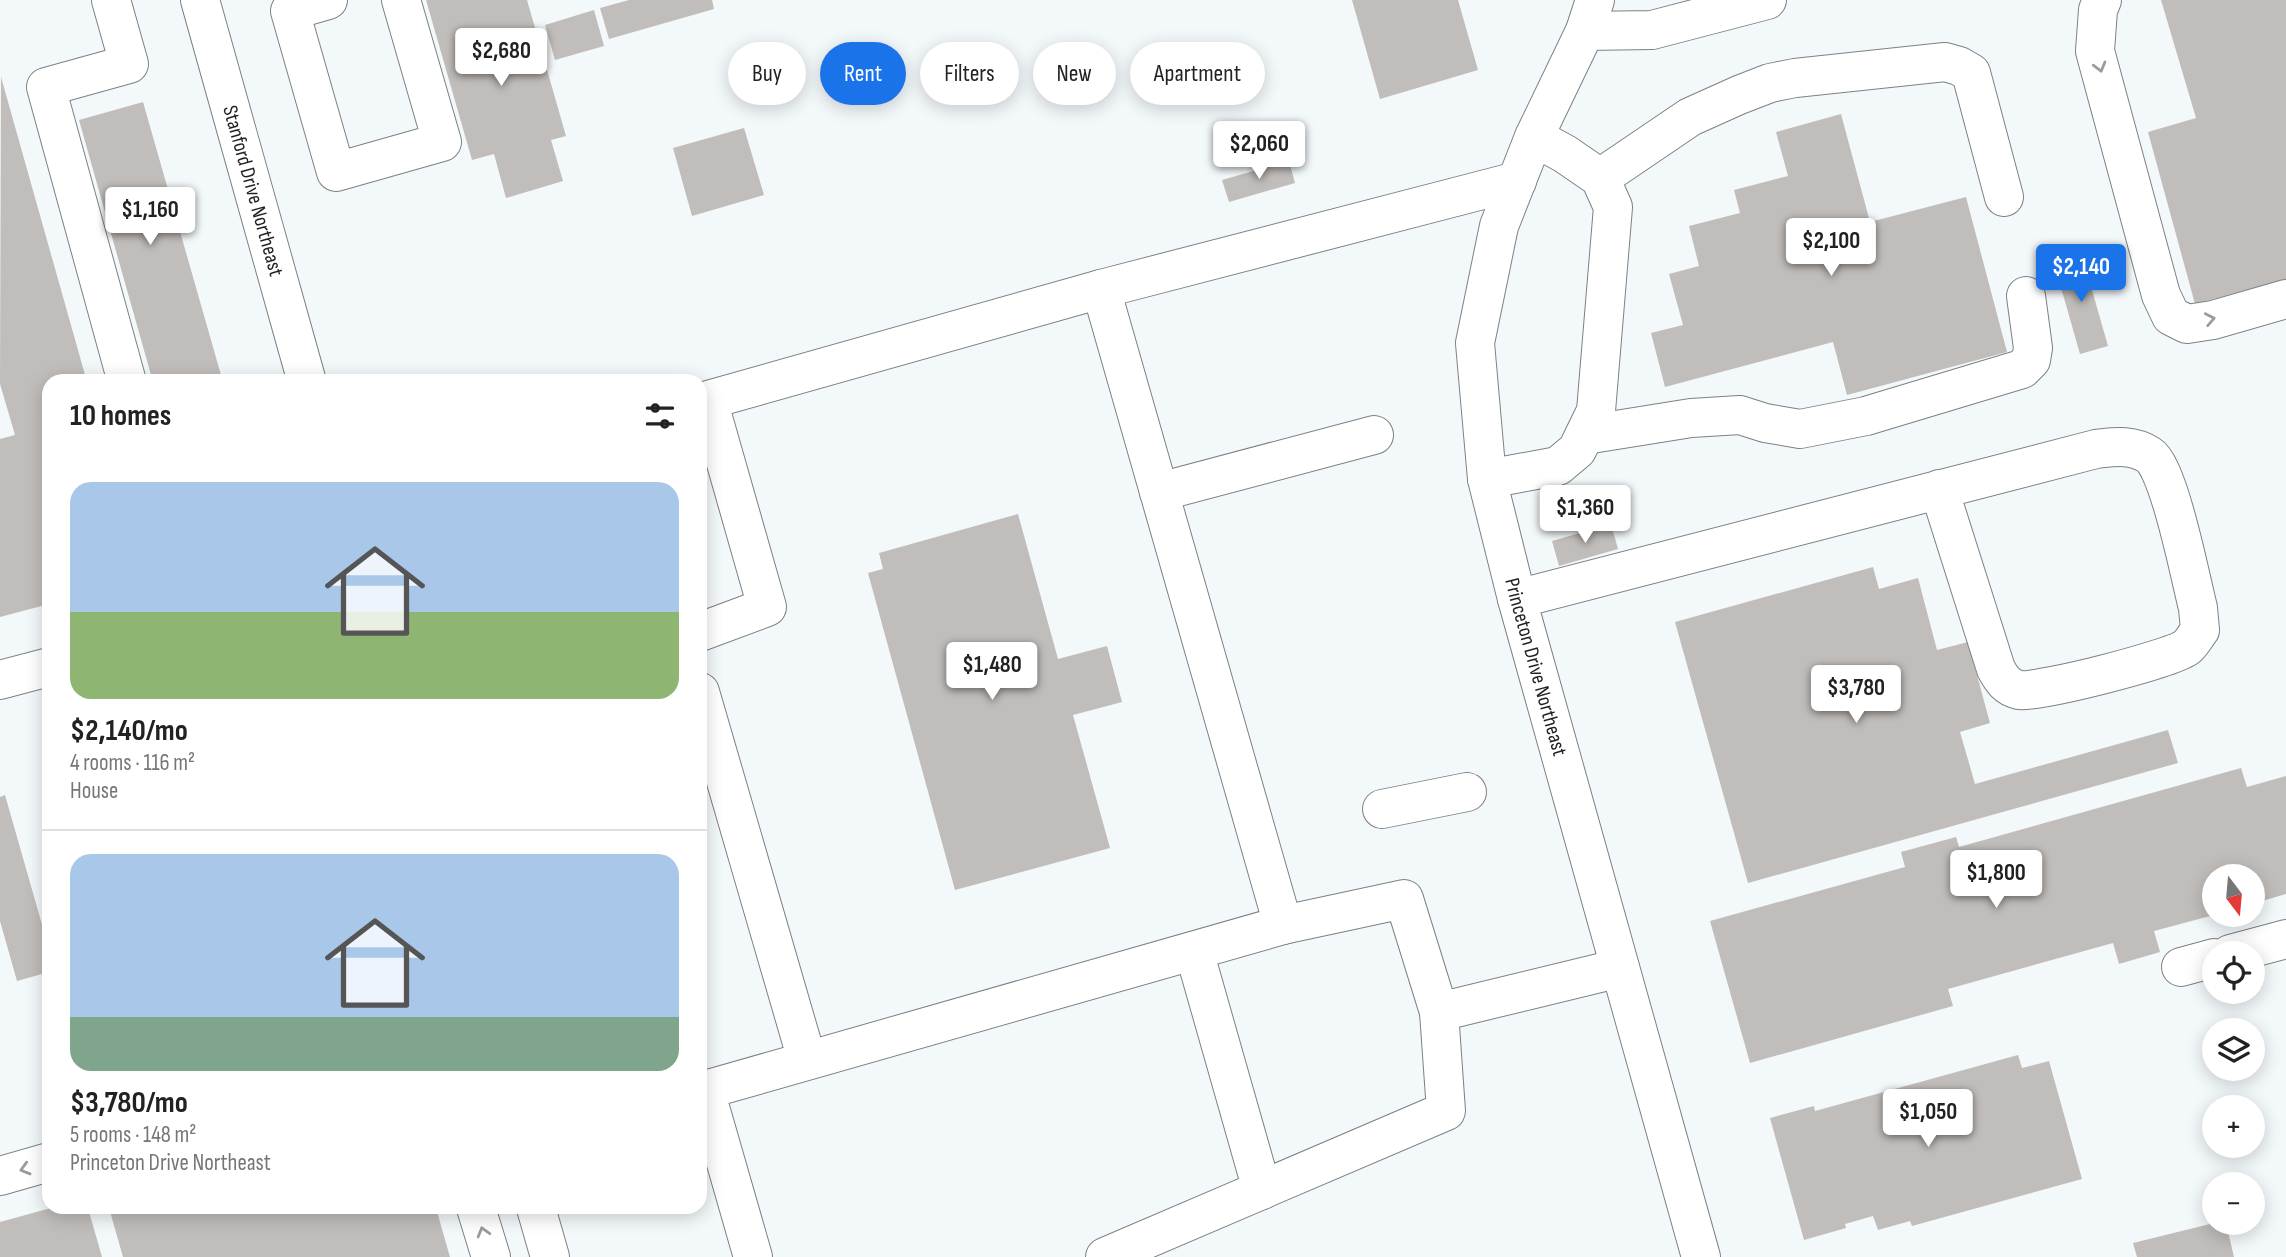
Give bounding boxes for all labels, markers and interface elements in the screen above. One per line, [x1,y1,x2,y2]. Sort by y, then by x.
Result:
pin: $2,680 [444,28,558,88]
text: $2,680 [471,37,531,65]
chip: Buy [728,42,806,105]
chip: Rent [820,42,906,105]
chip: Filters [920,42,1019,105]
chip: New [1033,42,1116,105]
chip: Apartment [1130,42,1265,105]
one-way arrow [2091,61,2106,73]
street label: Stanford Drive Northeast [218,102,289,279]
pin: $2,060 [1202,122,1316,181]
text: $2,060 [1229,130,1289,158]
pin: $1,160 [93,188,207,247]
text: $1,160 [121,196,179,224]
pin: $2,100 [1774,218,1888,278]
text: $2,100 [1802,227,1860,255]
pin: $2,140 [2024,244,2138,304]
text: $2,140 [2052,253,2110,281]
one-way arrow [2204,313,2216,328]
icon: filters [641,397,679,435]
text: 10 homes [70,398,171,434]
pin: $1,360 [1528,486,1642,545]
text: $1,360 [1556,494,1614,522]
icon: home [312,528,438,654]
street label: Princeton Drive Northeast [1500,575,1573,759]
pin: $1,480 [935,642,1049,702]
text: $1,480 [962,651,1022,679]
pin: $3,780 [1799,666,1913,725]
text: $3,780 [1827,674,1885,702]
text: $2,140/mo [70,713,188,749]
text: 4 rooms · 116 m² [70,749,195,777]
text: House [70,777,118,805]
pin: $1,800 [1939,850,2053,910]
text: $1,800 [1966,859,2026,887]
north arrow [2202,864,2264,928]
map controls [2202,864,2265,1235]
icon: home [312,900,438,1026]
button: locate [2202,941,2265,1004]
button: layers [2202,1018,2265,1081]
text: $3,780/mo [70,1085,188,1121]
pin: $1,050 [1871,1090,1985,1149]
button: + [2202,1095,2265,1158]
text: $1,050 [1899,1098,1957,1126]
text: 5 rooms · 148 m² [70,1121,197,1149]
text: Princeton Drive Northeast [70,1149,271,1177]
one-way arrow [19,1160,31,1175]
button: − [2202,1172,2265,1235]
one-way arrow [477,1226,492,1238]

